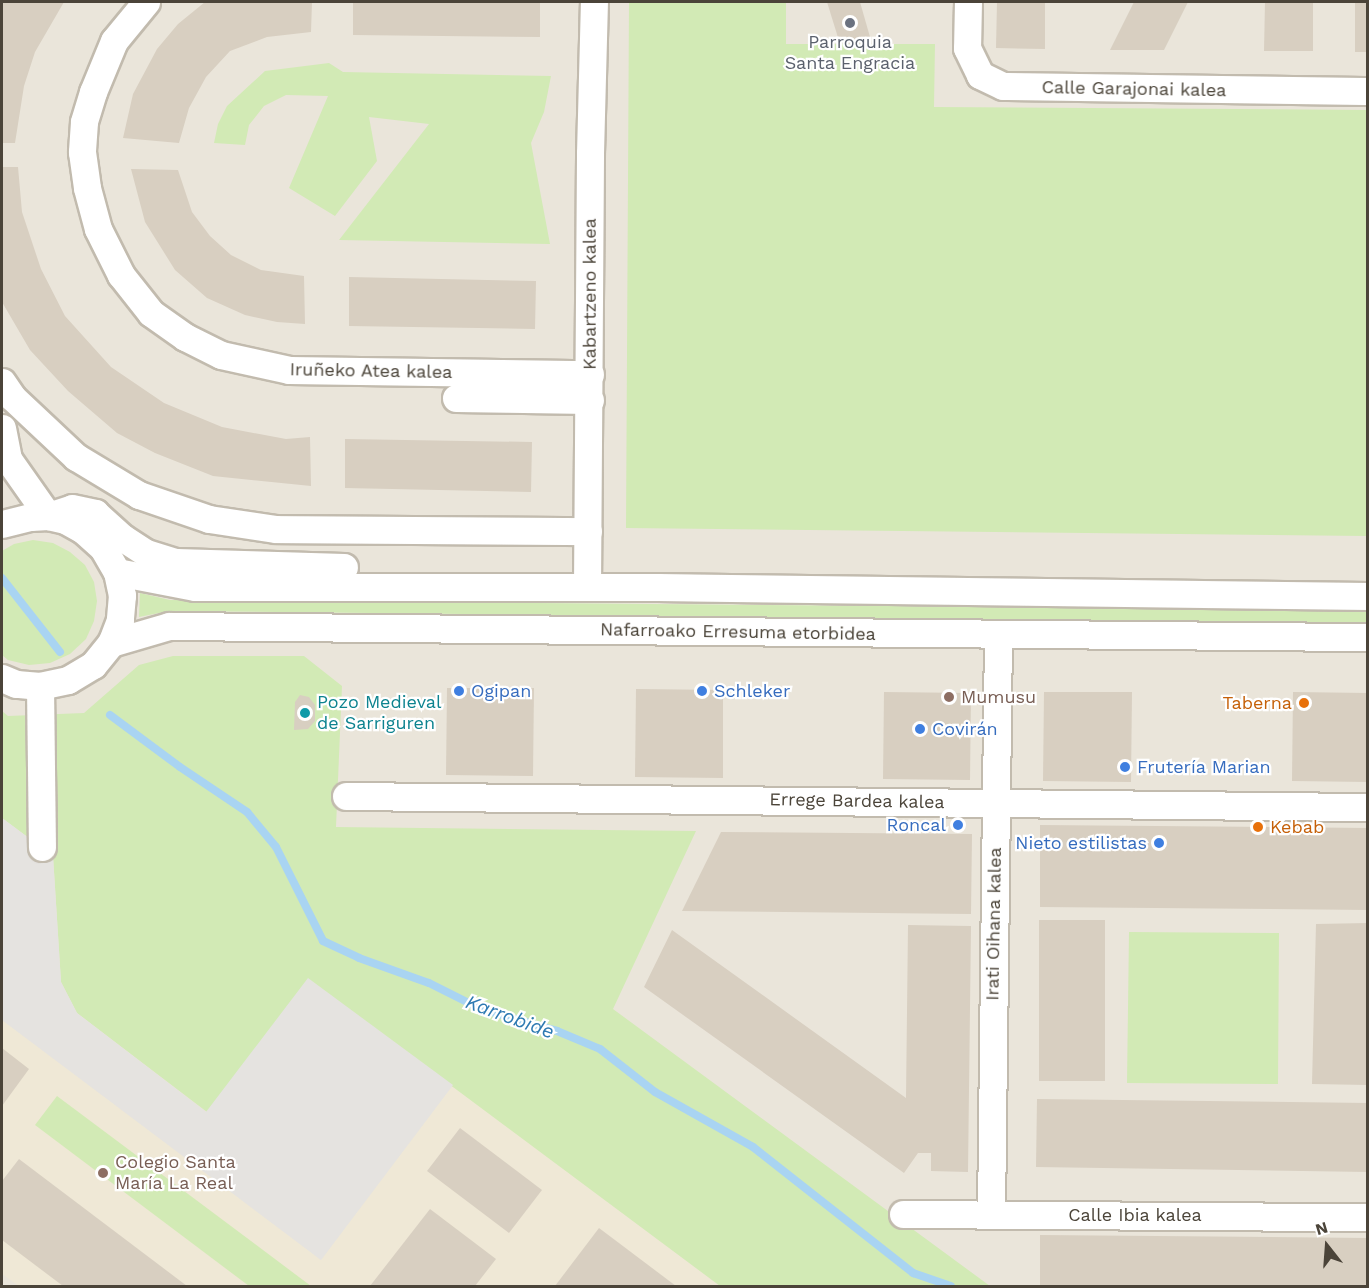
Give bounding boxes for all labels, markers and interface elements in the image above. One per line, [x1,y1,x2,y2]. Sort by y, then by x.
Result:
marker: Parroquia Santa Engracia [843,16,857,30]
place label: Parroquia Santa Engracia [785,32,915,74]
street label: Calle Garajonai kalea [1041,77,1227,101]
street label: Kabartzeno kalea [579,218,601,370]
street label: Iruñeko Atea kalea [289,359,453,383]
street label: Nafarroako Erresuma etorbidea [600,619,876,645]
place label: Ogipan [471,680,531,702]
place label: Schleker [714,680,790,702]
marker: Ogipan [452,684,466,698]
marker: Schleker [695,684,709,698]
place label: Mumusu [961,686,1036,708]
marker: Mumusu [942,690,956,704]
place label: Pozo Medieval de Sarriguren [317,692,442,734]
place label: Taberna [1222,692,1292,714]
marker: Taberna [1297,696,1311,710]
marker: Pozo Medieval de Sarriguren [298,706,312,720]
place label: Covirán [932,718,998,740]
marker: Covirán [913,722,927,736]
place label: Frutería Marian [1137,756,1271,778]
marker: Frutería Marian [1118,760,1132,774]
street label: Errege Bardea kalea [769,789,945,813]
place label: Roncal [887,814,946,836]
place label: Kebab [1270,816,1324,838]
marker: Roncal [951,818,965,832]
marker: Kebab [1251,820,1265,834]
place label: Nieto estilistas [1015,832,1147,854]
marker: Nieto estilistas [1152,836,1166,850]
street label: Irati Oihana kalea [982,847,1006,1001]
water label: Karrobide [462,990,558,1044]
place label: Colegio Santa María La Real [115,1152,236,1194]
marker: Colegio Santa María La Real [96,1166,110,1180]
street label: Calle Ibia kalea [1068,1204,1202,1226]
north arrow [1297,1216,1357,1276]
text: N [1313,1217,1330,1239]

